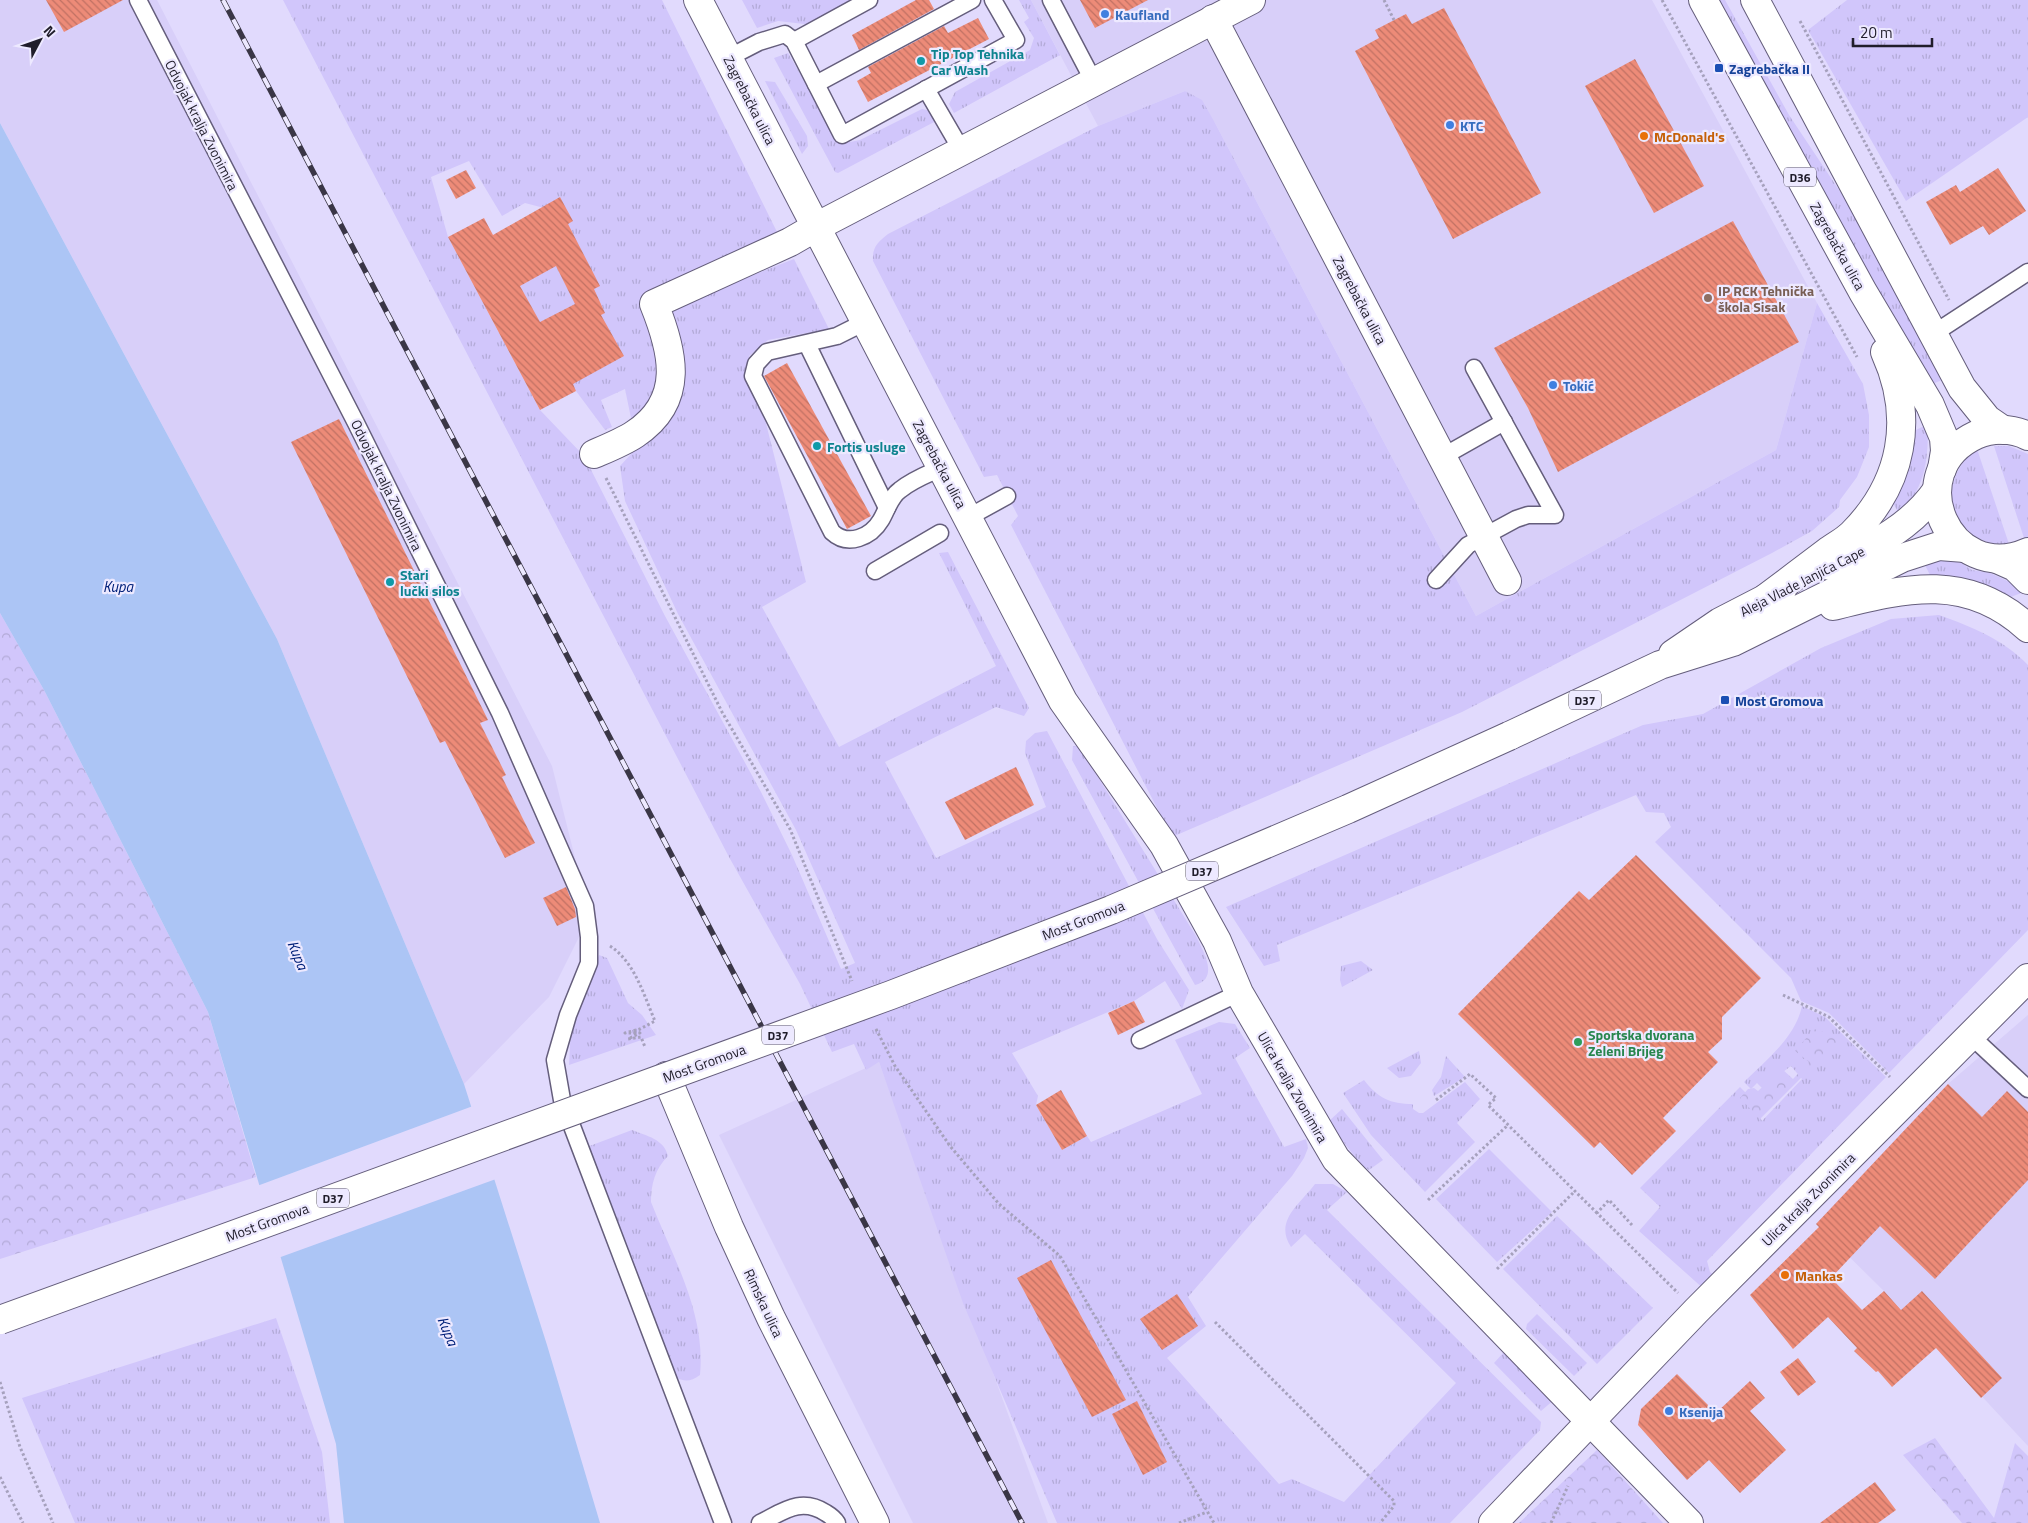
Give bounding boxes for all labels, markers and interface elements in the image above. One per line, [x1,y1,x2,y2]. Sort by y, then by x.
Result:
place label: Kaufland [1115,4,1170,25]
marker: Kaufland [1099,8,1111,20]
north arrow [15,15,65,65]
scale bar [1853,15,1932,47]
text: N [39,21,61,42]
text: 20 m [1860,21,1893,44]
place label: Tip Top Tehnika Car Wash [931,43,1024,80]
street label: Zagrebačka ulica [718,52,782,148]
marker: Tip Top Tehnika Car Wash [915,55,927,67]
street label: Odvojak kralja Zvonimira [160,56,244,194]
place label: Zagrebačka II [1729,58,1810,79]
marker: Zagrebačka II [1713,62,1725,74]
place label: KTC [1460,115,1484,136]
marker: KTC [1444,119,1456,131]
place label: McDonald's [1654,126,1725,147]
marker: McDonald's [1638,130,1650,142]
road number: D36 [1784,168,1816,186]
street label: Zagrebačka ulica [1805,198,1871,294]
street label: Zagrebačka ulica [1328,252,1392,348]
place label: IP RCK Tehnička škola Sisak [1718,280,1814,317]
marker: IP RCK Tehnička škola Sisak [1702,292,1714,304]
place label: Tokić [1563,375,1594,396]
marker: Tokić [1547,379,1559,391]
street label: Odvojak kralja Zvonimira [346,416,428,554]
street label: Zagrebačka ulica [908,416,972,512]
place label: Fortis usluge [827,436,906,457]
marker: Fortis usluge [811,440,823,452]
street label: Aleja Vlade Janjića Cape [1736,540,1868,622]
place label: Stari lučki silos [400,564,460,601]
water label: Kupa [103,575,135,598]
marker: Stari lučki silos [384,576,396,588]
road number: D37 [1569,690,1601,710]
place label: Most Gromova [1735,690,1824,711]
marker: Most Gromova [1719,694,1731,706]
road number: D37 [1186,861,1218,880]
street label: Most Gromova [1039,895,1127,945]
water label: Kupa [282,937,315,975]
place label: Sportska dvorana Zeleni Brijeg [1588,1024,1694,1061]
road number: D37 [762,1026,794,1044]
street label: Ulica kralja Zvonimira [1253,1028,1333,1146]
marker: Sportska dvorana Zeleni Brijeg [1572,1036,1584,1048]
street label: Most Gromova [660,1038,748,1088]
street label: Ulica kralja Zvonimira [1756,1147,1860,1251]
road number: D37 [317,1188,349,1208]
street label: Most Gromova [223,1197,311,1247]
street label: Rimska ulica [739,1265,789,1341]
place label: Mankas [1795,1265,1843,1286]
marker: Mankas [1779,1269,1791,1281]
water label: Kupa [432,1313,465,1351]
place label: Ksenija [1679,1401,1723,1422]
marker: Ksenija [1663,1405,1675,1417]

